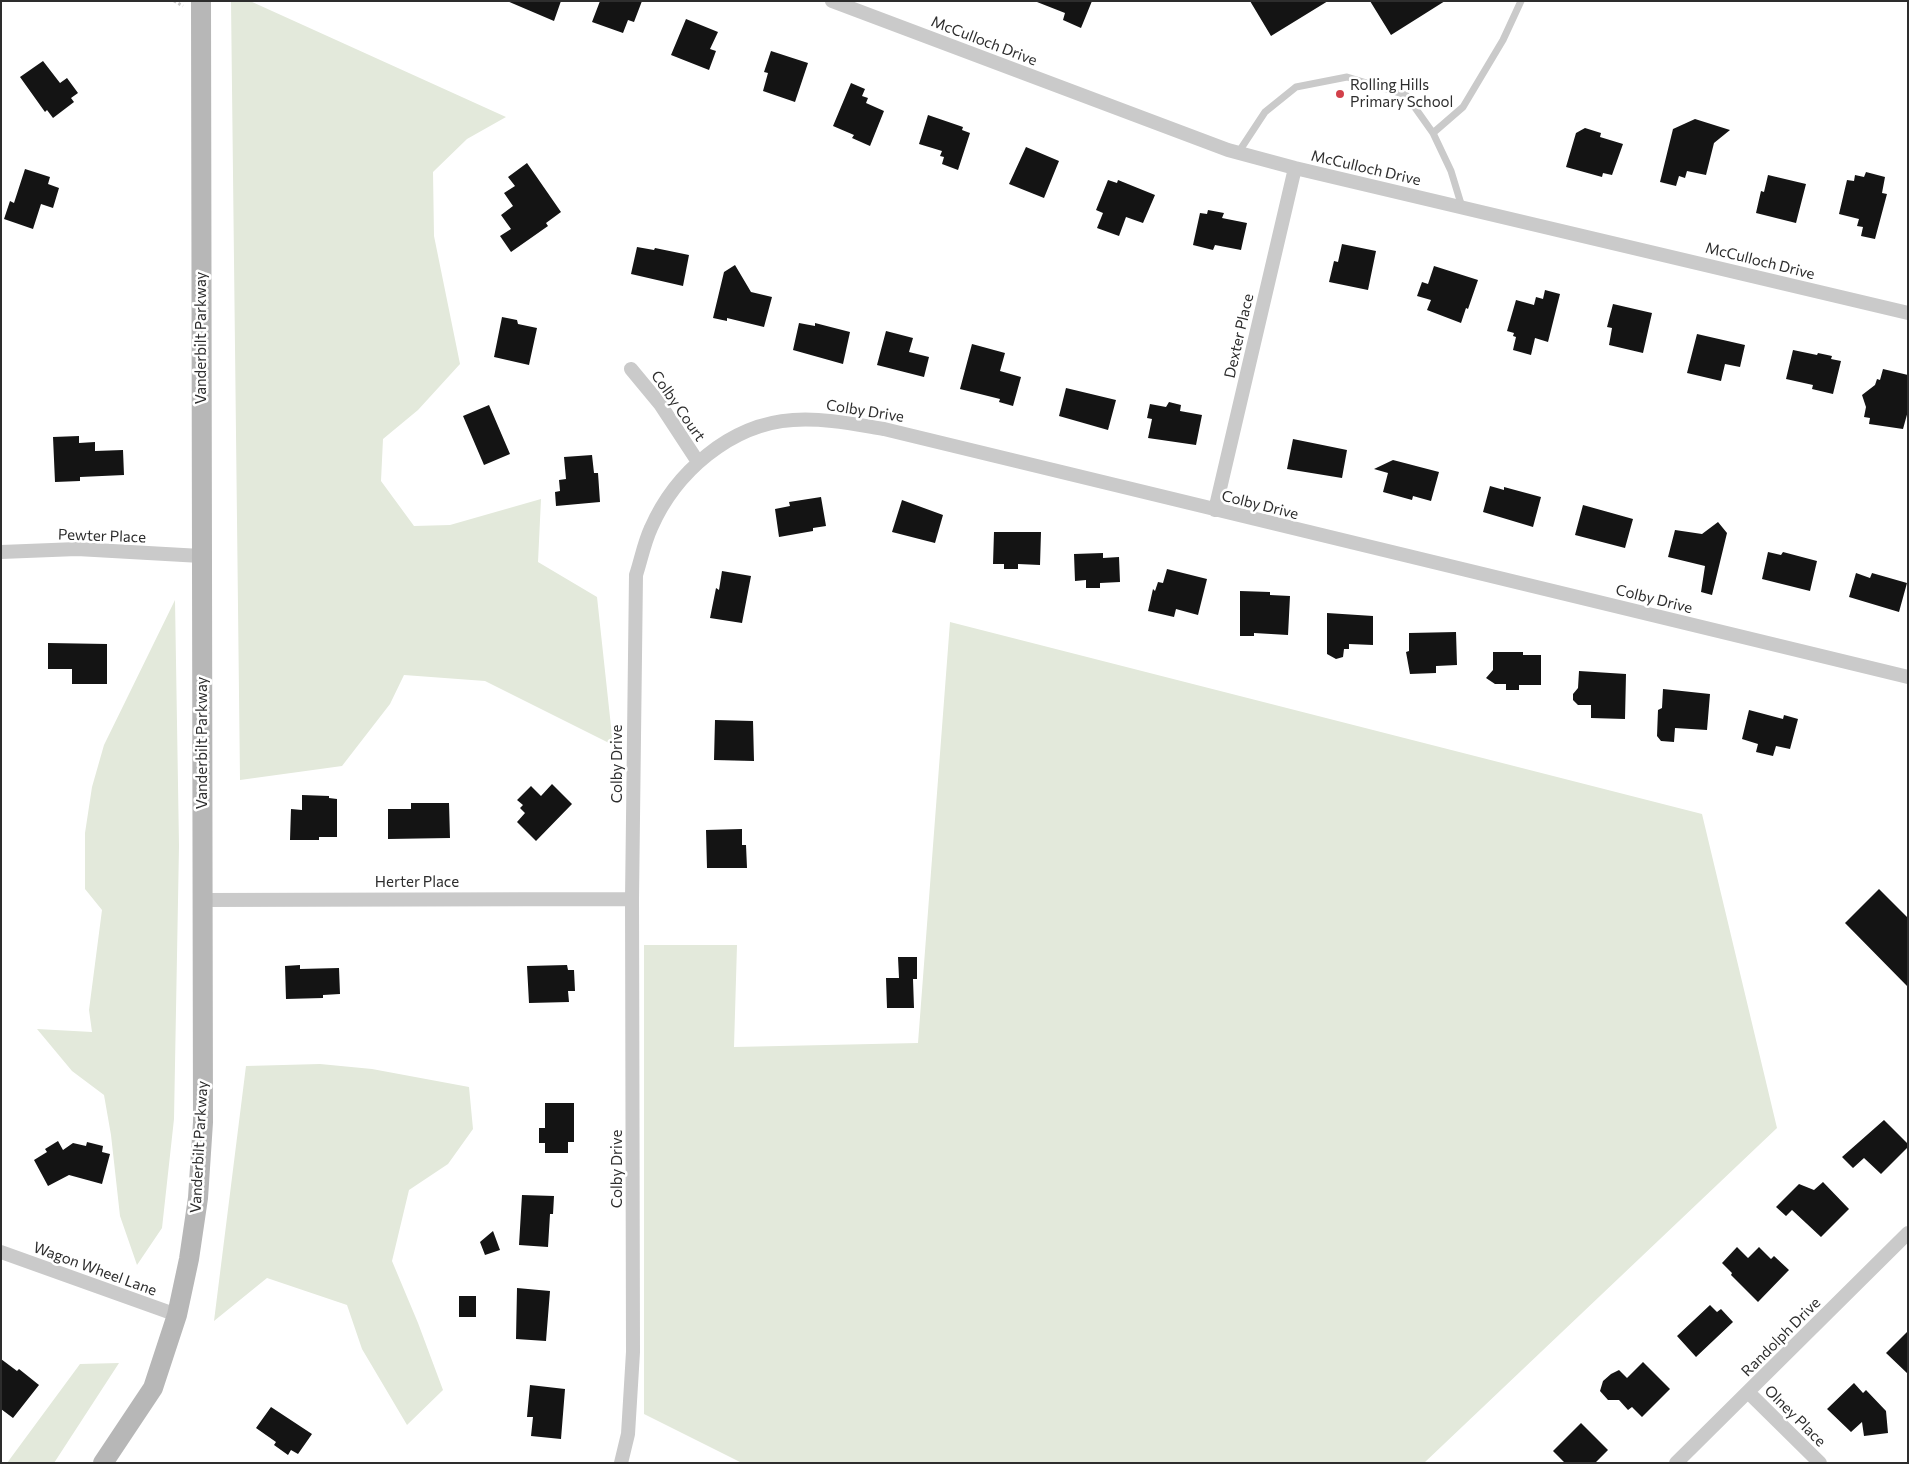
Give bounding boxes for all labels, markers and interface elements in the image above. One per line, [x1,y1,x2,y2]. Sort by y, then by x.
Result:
street label: McCulloch Drive [928,13,1040,69]
place label: Rolling Hills Primary School [1350,76,1453,111]
marker: Rolling Hills Primary School [1334,88,1346,100]
street label: McCulloch Drive [1309,147,1423,189]
street label: McCulloch Drive [1703,239,1817,283]
street label: Vanderbilt Parkway [192,272,210,404]
street label: Dexter Place [1221,292,1257,380]
street label: Colby Court [647,367,709,445]
street label: Colby Drive [825,396,905,426]
street label: Colby Drive [1220,487,1300,523]
street label: Pewter Place [58,525,146,547]
street label: Colby Drive [1614,581,1694,617]
street label: Vanderbilt Parkway [193,677,211,809]
street label: Colby Drive [608,725,626,803]
street label: Herter Place [375,873,459,891]
street label: Vanderbilt Parkway [187,1080,211,1214]
street label: Colby Drive [608,1130,626,1208]
street label: Wagon Wheel Lane [31,1238,159,1300]
street label: Randolph Drive [1738,1294,1824,1380]
street label: Olney Place [1761,1382,1829,1450]

